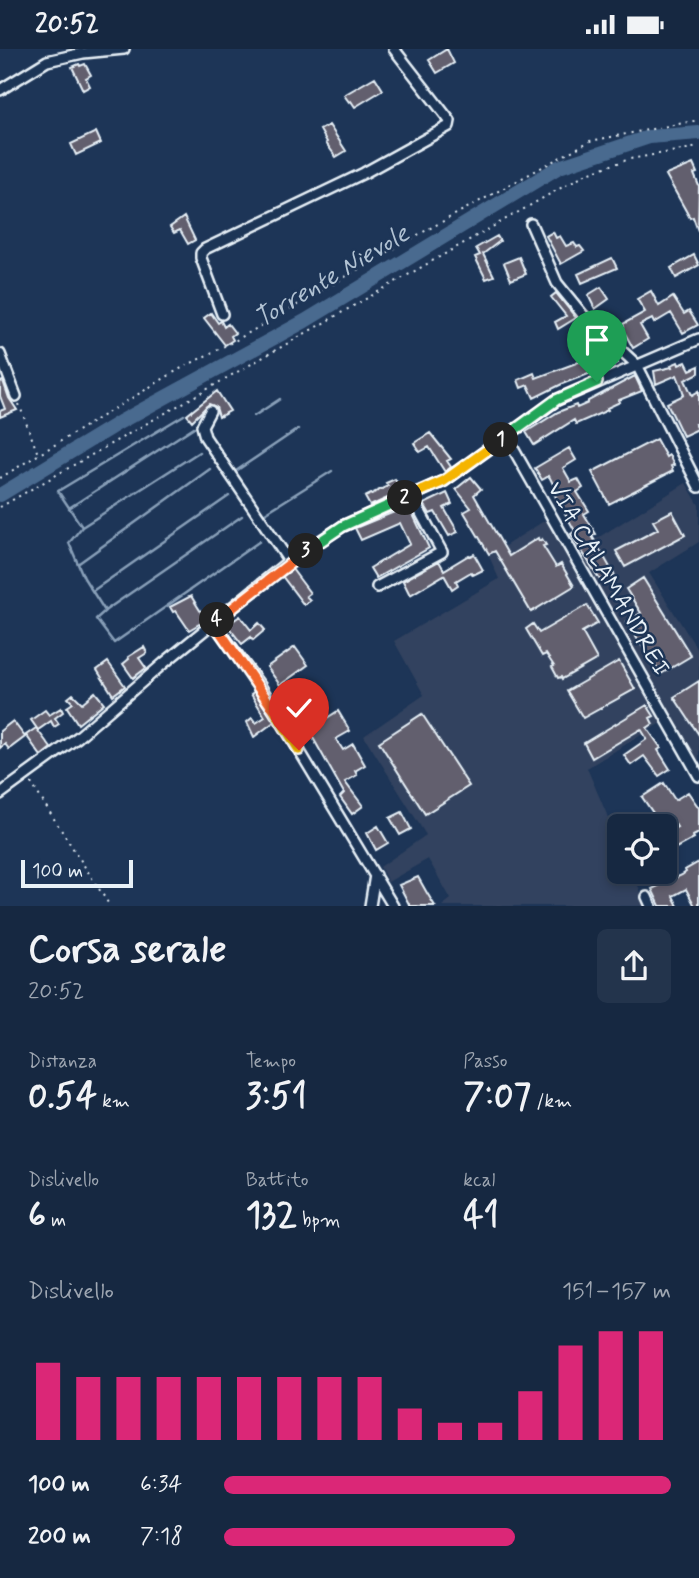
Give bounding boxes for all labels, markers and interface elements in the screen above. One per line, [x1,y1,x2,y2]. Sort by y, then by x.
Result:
text: 20:52 [35,8,99,42]
water label: Torrente Nievole [248,216,417,336]
pin [567,310,627,382]
icon: arrive [578,321,616,359]
pin: 1 [484,423,518,457]
text: 1 [496,427,505,452]
street label: VIA CALAMANDREI [539,476,676,682]
pin: 2 [388,481,422,515]
text: 2 [400,485,409,510]
pin: 3 [288,533,324,569]
text: 3 [301,538,310,563]
pin: 4 [200,603,234,637]
text: 4 [211,607,222,632]
pin [269,678,329,750]
icon: check [280,689,318,727]
map controls [607,814,677,884]
button: locate [607,814,677,884]
scale bar [21,857,133,889]
text: 100 m [32,859,83,884]
text: Corsa serale [28,926,227,975]
button: share [597,929,671,1003]
text: 20:52 [28,977,85,1007]
text: Distanza [28,1049,97,1074]
text: Tempo [246,1049,296,1074]
text: Passo [463,1049,508,1074]
text: 0.54 [28,1074,97,1120]
text: 3:51 [246,1074,307,1120]
text: 7:07 [463,1074,531,1120]
text: km [97,1089,130,1114]
text: /km [531,1089,572,1114]
text: Dislivello [28,1168,99,1193]
text: Battito [246,1168,308,1193]
text: kcal [463,1168,495,1193]
text: 6 [28,1193,46,1239]
text: 132 [246,1193,297,1239]
text: 41 [463,1193,499,1239]
text: m [46,1208,66,1233]
text: bpm [297,1208,340,1233]
text: Dislivello [28,1277,114,1307]
text: 151–157 m [562,1277,671,1307]
text: 100 m [28,1470,90,1500]
text: 6:34 [140,1470,182,1500]
text: 200 m [28,1522,91,1552]
text: 7:18 [140,1522,183,1552]

